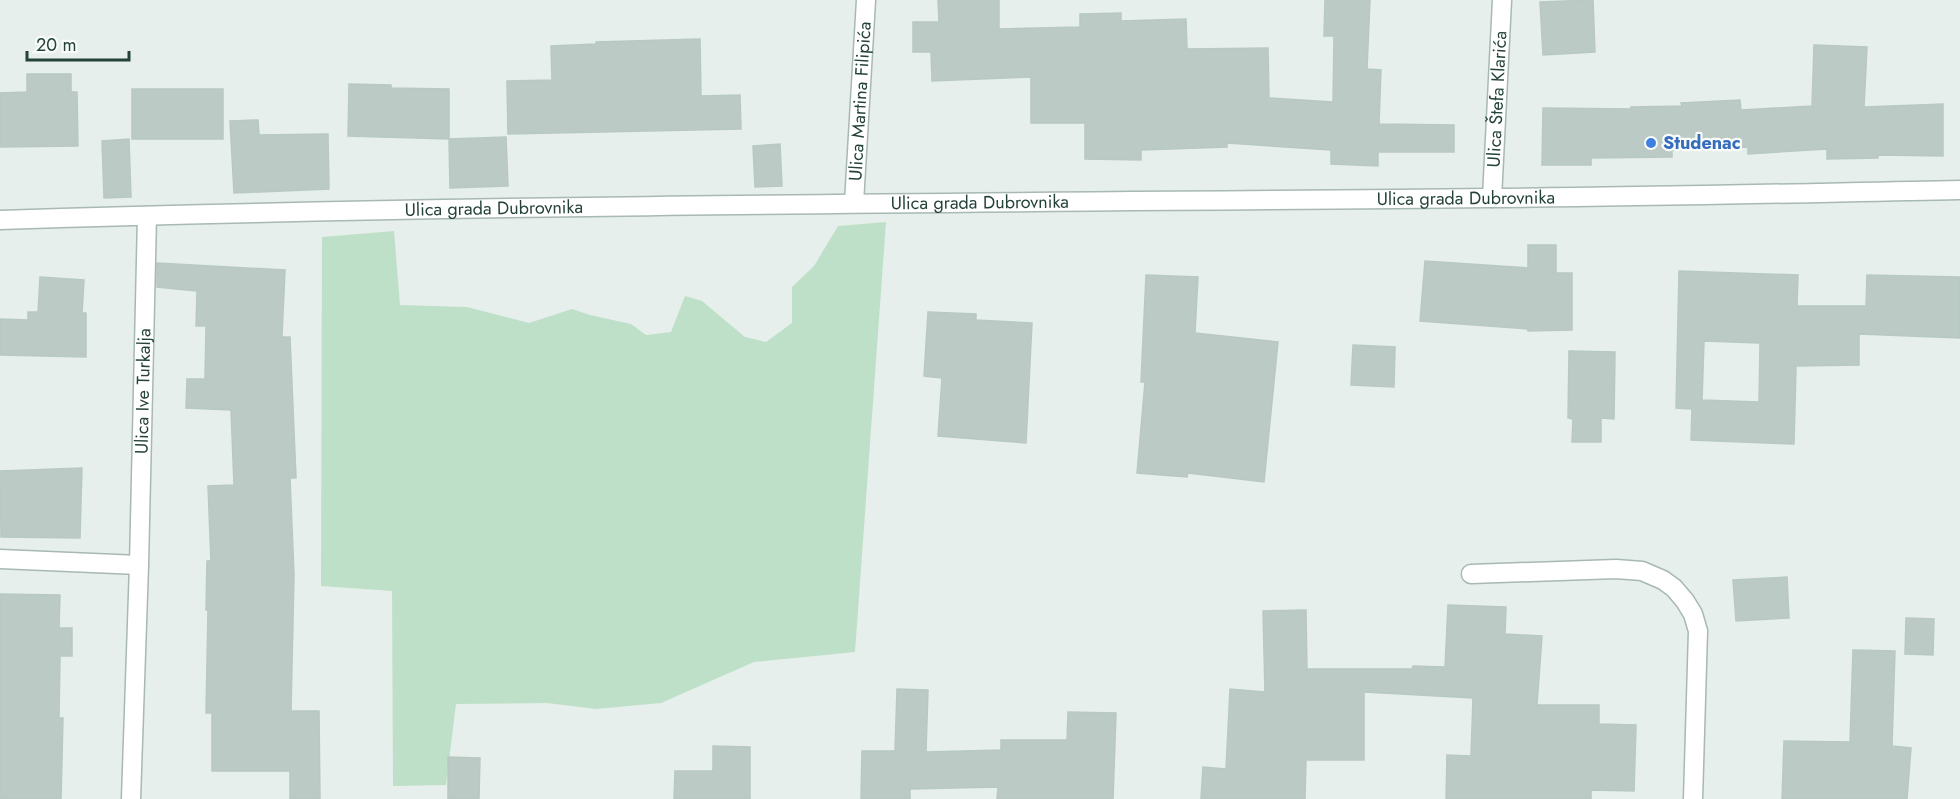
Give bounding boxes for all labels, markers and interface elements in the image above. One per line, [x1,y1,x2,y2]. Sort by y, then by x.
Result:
street label: Ulica Martina Filipića [842,21,878,182]
scale bar [27,24,129,62]
street label: Ulica Štefa Klarića [1481,30,1513,168]
text: 20 m [36,32,76,58]
place label: Studenac [1663,130,1741,156]
marker: Studenac [1644,136,1658,150]
street label: Ulica grada Dubrovnika [1376,184,1555,212]
street label: Ulica grada Dubrovnika [891,189,1069,216]
street label: Ulica grada Dubrovnika [404,194,583,223]
street label: Ulica Ive Turkalja [129,328,157,454]

